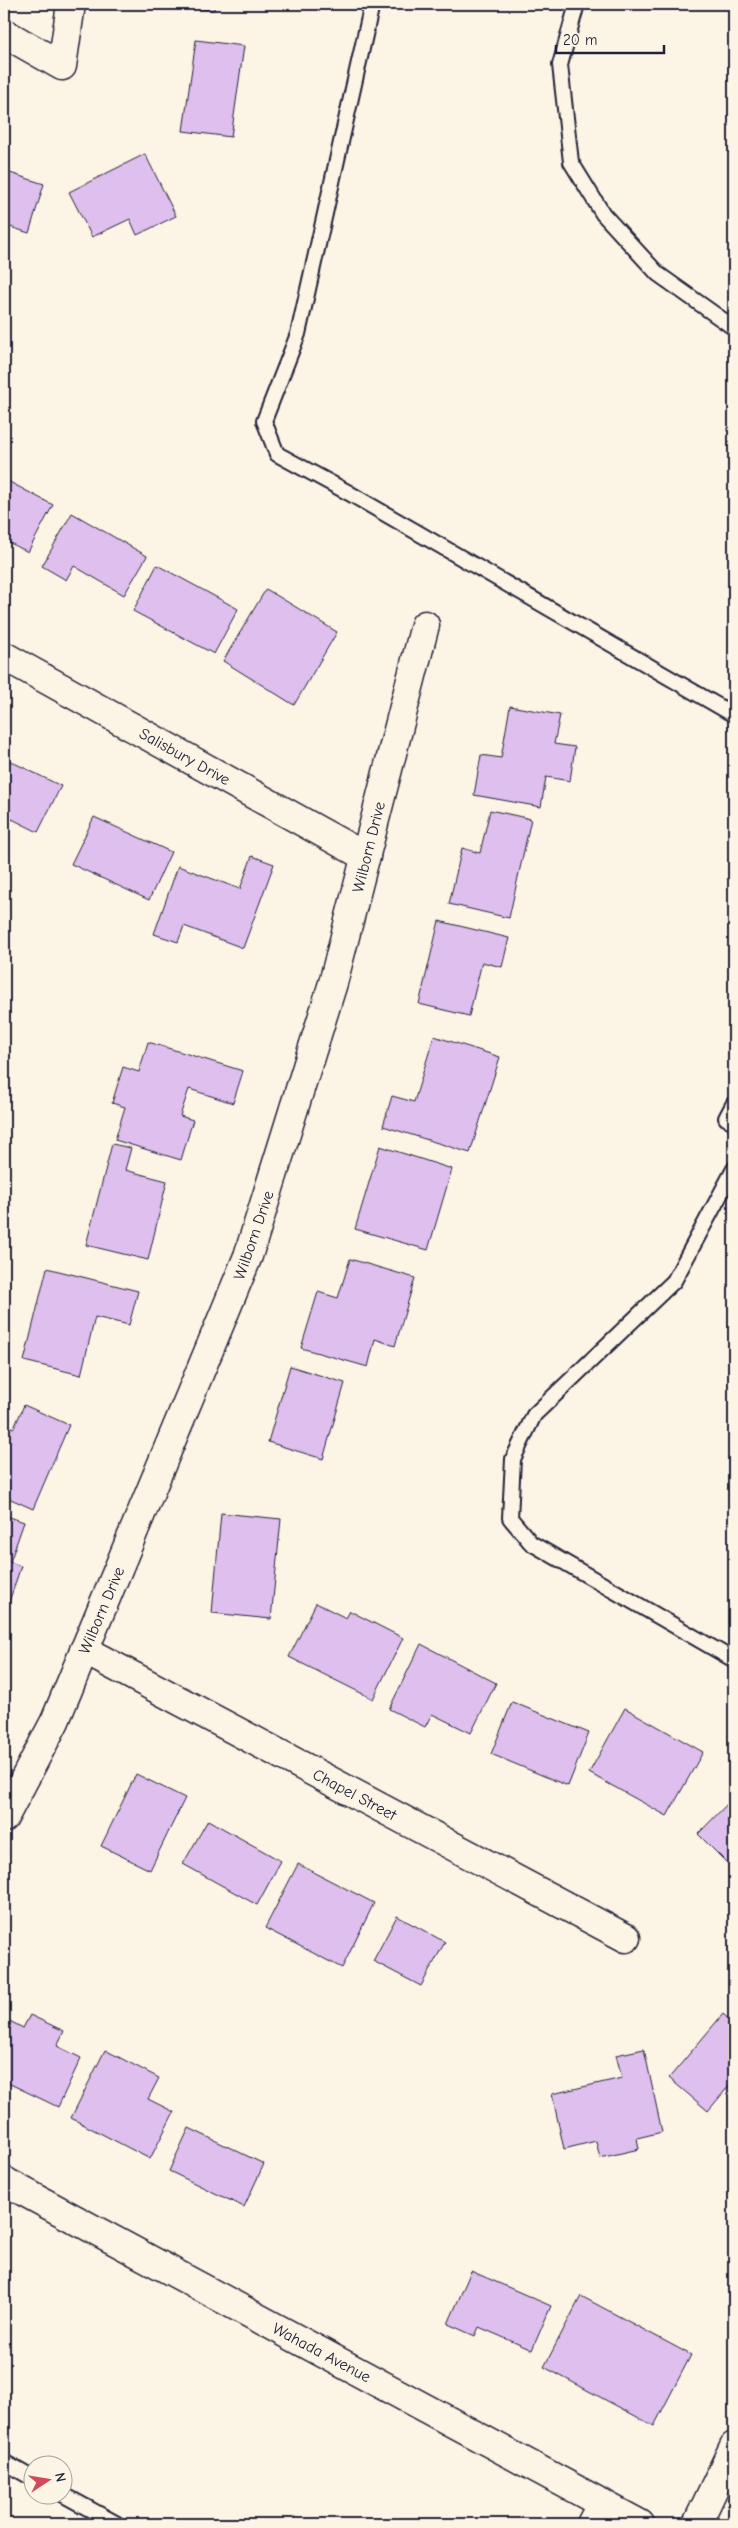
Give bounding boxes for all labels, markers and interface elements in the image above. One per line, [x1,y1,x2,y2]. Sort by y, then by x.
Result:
scale bar [556,22,663,54]
text: 20 m [563,31,597,49]
street label: Salisbury Drive [136,725,233,789]
street label: Wilborn Drive [349,800,389,895]
street label: Wilborn Drive [230,1188,278,1282]
street label: Wilborn Drive [75,1564,128,1657]
street label: Chapel Street [310,1765,400,1825]
street label: Wahada Avenue [269,2319,374,2386]
north arrow [22,2456,72,2506]
text: N [51,2471,69,2484]

